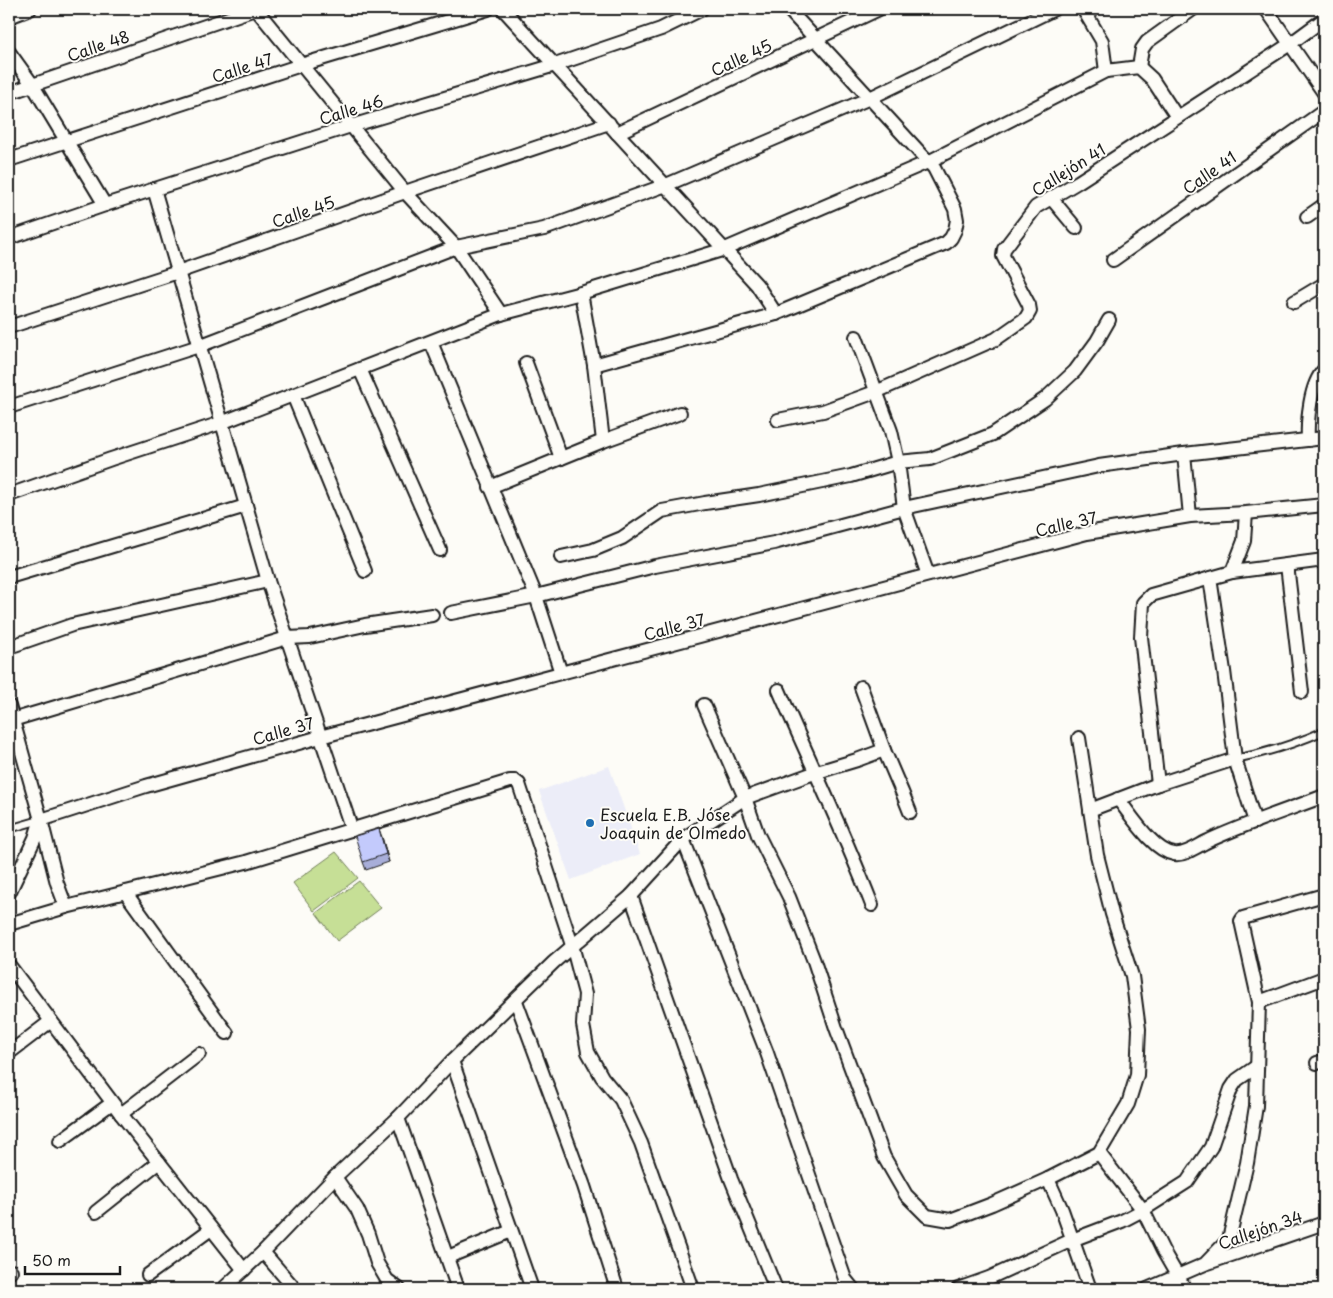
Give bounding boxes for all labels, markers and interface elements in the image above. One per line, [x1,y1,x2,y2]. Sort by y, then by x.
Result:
street label: Calle 48 [64,23,132,67]
street label: Calle 45 [706,32,776,82]
street label: Calle 47 [208,46,276,88]
street label: Calle 46 [316,88,386,130]
street label: Callejón 41 [1026,137,1110,201]
street label: Calle 41 [1177,145,1241,199]
street label: Calle 45 [268,189,338,233]
street label: Calle 37 [1033,504,1100,542]
street label: Calle 37 [641,606,708,646]
street label: Calle 37 [250,710,317,750]
place label: Escuela E.B. Jóse Joaquin de Olmedo [600,802,746,844]
marker: Escuela E.B. Jóse Joaquin de Olmedo [584,817,596,829]
street label: Callejón 34 [1215,1203,1305,1255]
scale bar [25,1243,120,1275]
text: 50 m [32,1248,71,1271]

